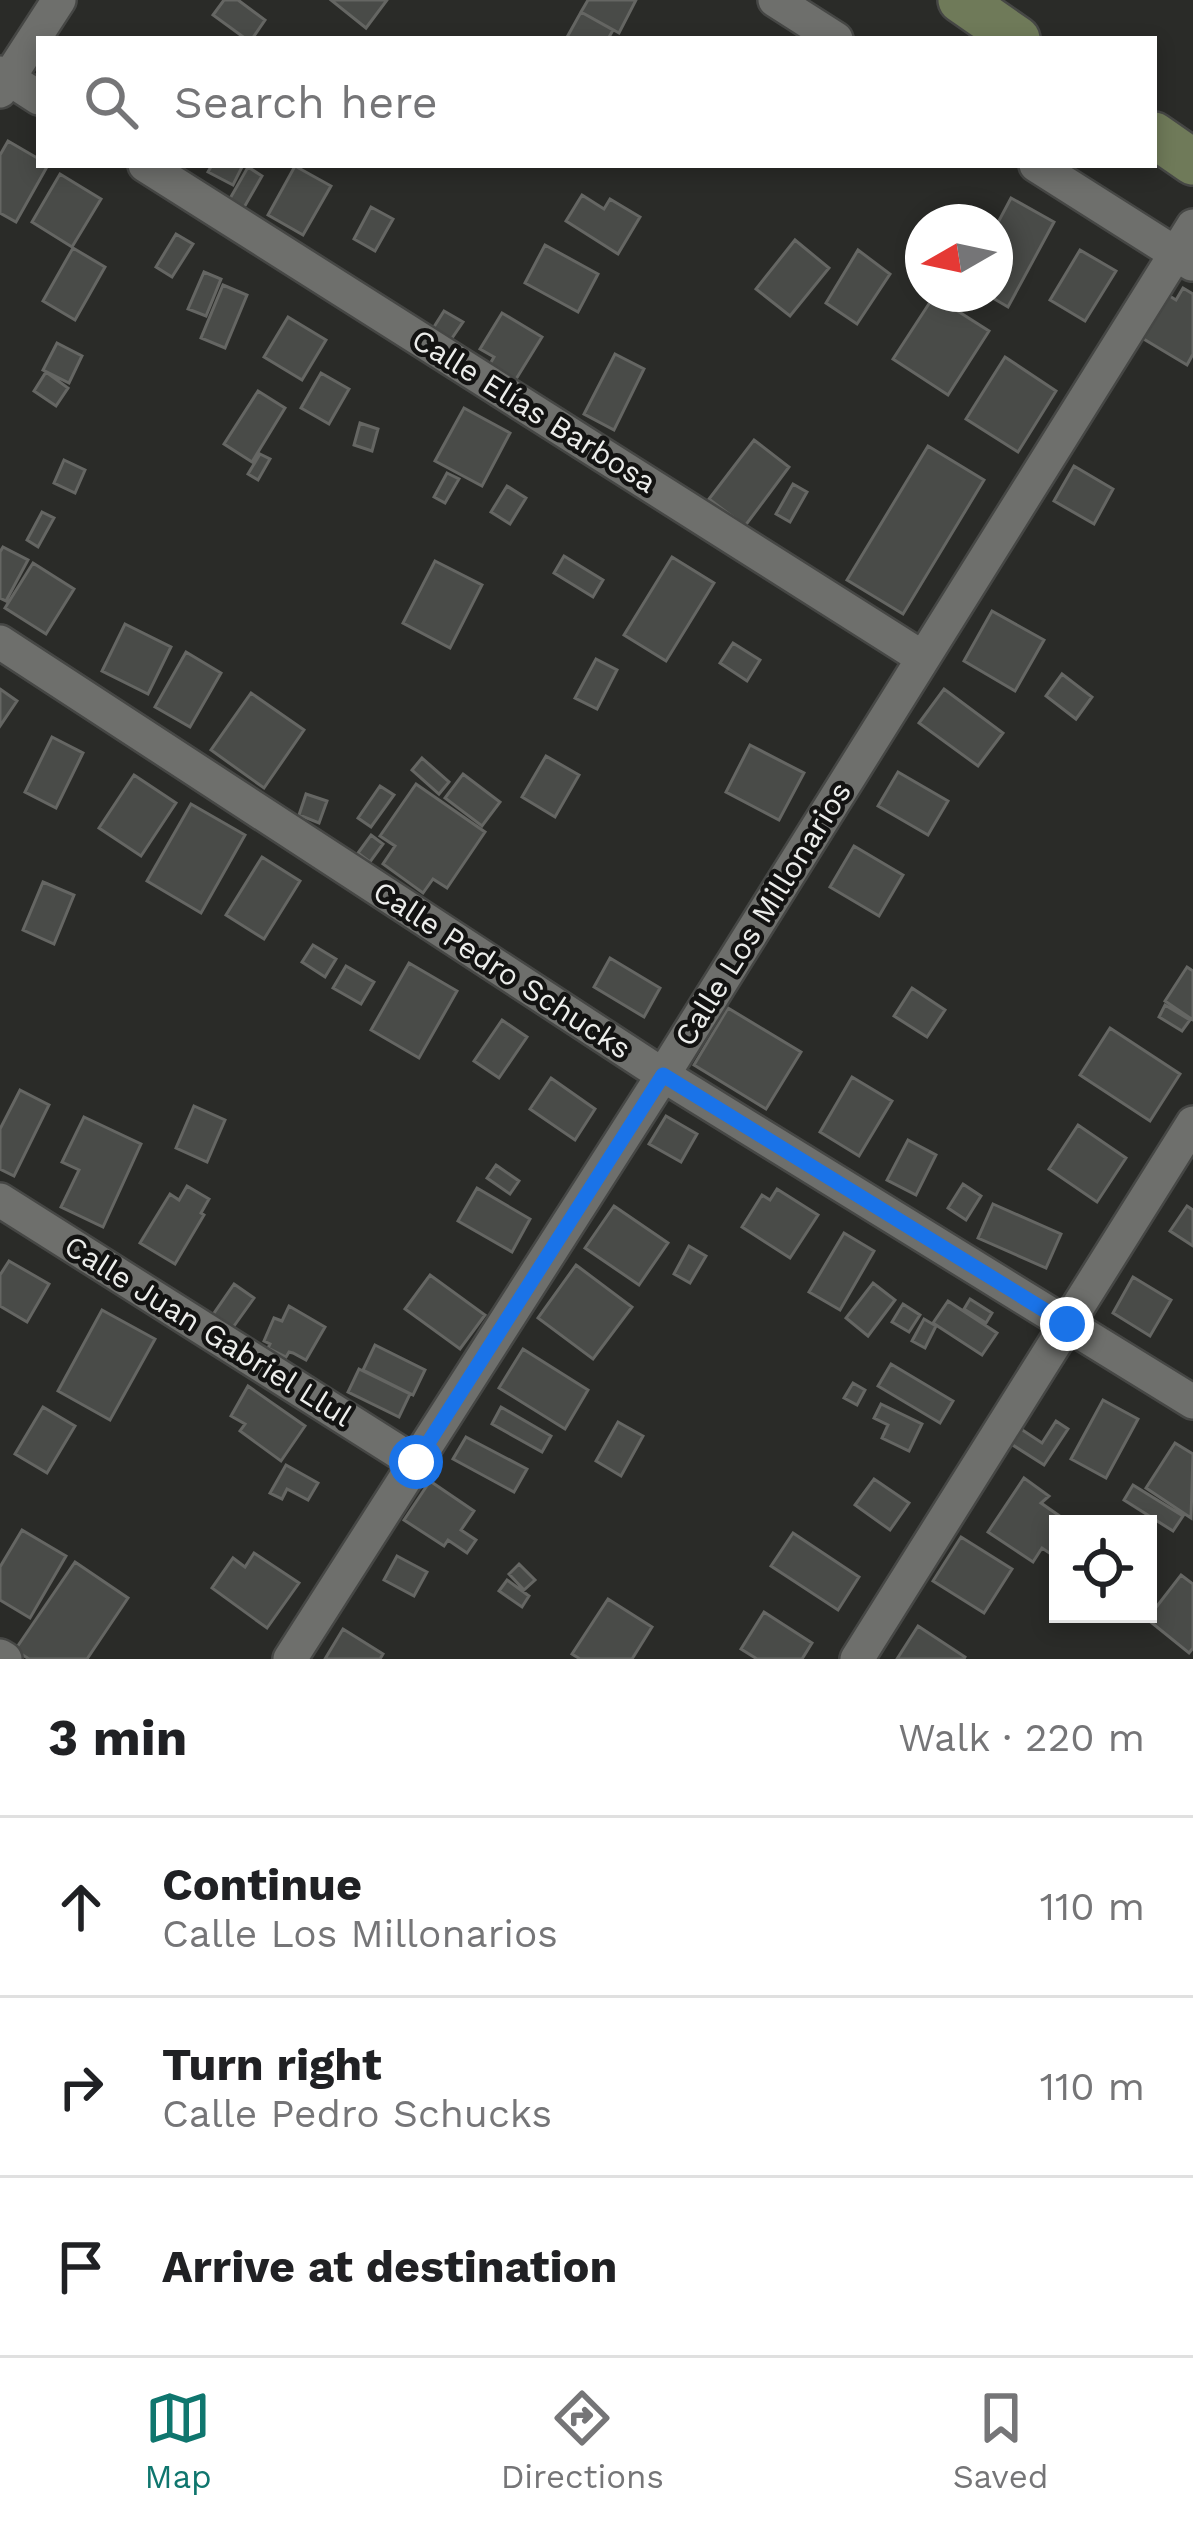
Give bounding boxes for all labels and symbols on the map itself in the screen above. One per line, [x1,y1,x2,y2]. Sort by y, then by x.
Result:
north arrow [905,204,1013,312]
street label: Calle Elías Barbosa [406,321,663,500]
street label: Calle Los Millonarios [667,775,858,1052]
street label: Calle Pedro Schucks [367,873,638,1066]
street label: Calle Juan Gabriel Llul [58,1228,358,1433]
route end [1040,1297,1094,1351]
route start [389,1435,443,1489]

